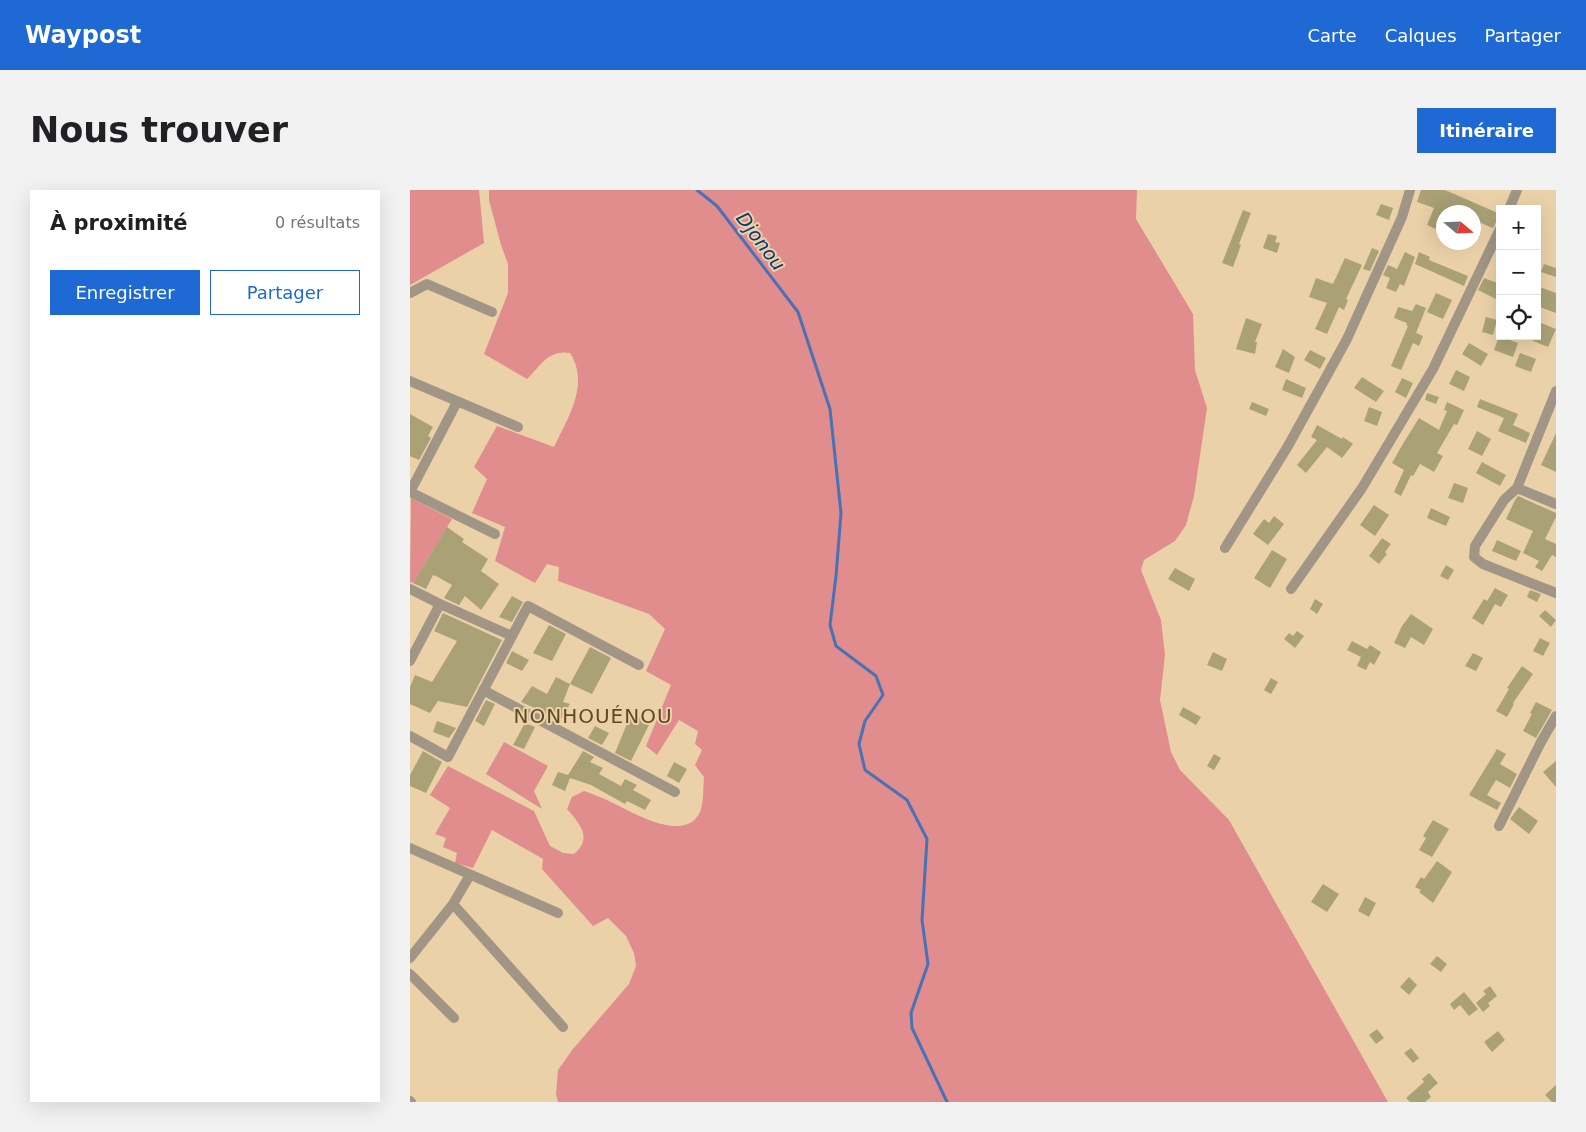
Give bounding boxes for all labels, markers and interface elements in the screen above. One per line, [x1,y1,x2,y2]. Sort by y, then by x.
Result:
text: Waypost [25,21,141,49]
text: Carte [1308,25,1357,46]
text: Calques [1385,25,1457,46]
text: Partager [1485,25,1561,46]
button: Itinéraire [1417,108,1556,153]
text: Nous trouver [30,110,288,150]
north arrow [1436,205,1481,250]
map controls [1496,205,1541,340]
button: + [1496,205,1541,250]
water label: Djonou [732,208,790,274]
text: À proximité [50,211,187,235]
text: 0 résultats [275,213,360,232]
button: − [1496,250,1541,295]
button: Enregistrer [50,270,200,315]
button: Partager [210,270,360,315]
button: locate [1496,295,1541,340]
district label: NONHOUÉNOU [513,704,673,728]

